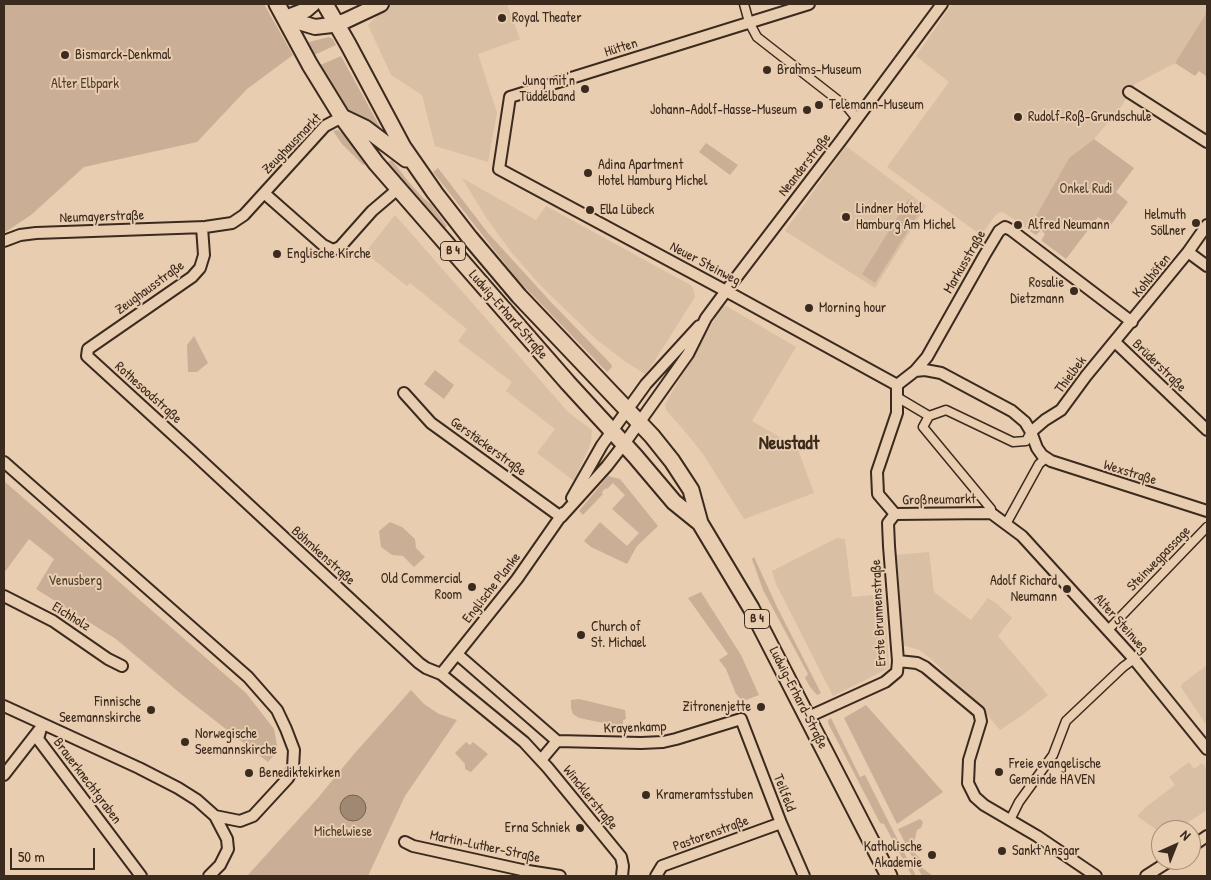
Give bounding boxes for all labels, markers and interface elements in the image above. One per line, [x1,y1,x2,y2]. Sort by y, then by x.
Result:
place label: Royal Theater [512,10,582,26]
marker: Royal Theater [496,12,508,24]
street label: Hütten [602,35,640,61]
place label: Bismarck-Denkmal [75,47,171,63]
marker: Bismarck-Denkmal [59,49,71,61]
place label: Brahms-Museum [777,62,861,78]
marker: Brahms-Museum [761,64,773,76]
place label: Jung mit'n Tüddelband [520,73,575,105]
park label: Alter Elbpark [51,76,119,92]
marker: Jung mit'n Tüddelband [579,83,591,95]
place label: Telemann-Museum [829,97,924,113]
marker: Telemann-Museum [813,99,825,111]
place label: Johann-Adolf-Hasse-Museum [650,102,797,118]
marker: Johann-Adolf-Hasse-Museum [801,104,813,116]
place label: Rudolf-Roß-Grundschule [1028,109,1152,125]
street label: Zeughausmarkt [259,110,325,178]
marker: Rudolf-Roß-Grundschule [1012,111,1024,123]
street label: Neanderstraße [775,130,835,200]
place label: Adina Apartment Hotel Hamburg Michel [598,157,707,190]
marker: Adina Apartment Hotel Hamburg Michel [582,167,594,179]
park label: Onkel Rudi [1060,181,1112,197]
place label: Lindner Hotel Hamburg Am Michel [856,201,955,233]
place label: Ella Lübeck [600,202,654,218]
marker: Ella Lübeck [584,204,596,216]
street label: Neumayerstraße [59,207,145,227]
place label: Helmuth Söllner [1144,207,1186,240]
marker: Lindner Hotel Hamburg Am Michel [840,211,852,223]
place label: Alfred Neumann [1028,217,1110,233]
marker: Helmuth Söllner [1190,217,1202,229]
marker: Alfred Neumann [1012,219,1024,231]
street label: Markusstraße [940,227,990,297]
street label: Neuer Steinweg [667,238,743,290]
road number: B 4 [440,242,466,260]
place label: Englische Kirche [287,246,371,262]
marker: Englische Kirche [271,248,283,260]
street label: Kohlhöfen [1129,251,1175,301]
street label: Zeughausstraße [112,257,188,319]
street label: Ludwig-Erhard-Straße [465,267,551,363]
place label: Rosalie Dietzmann [1010,275,1064,308]
marker: Rosalie Dietzmann [1068,285,1080,297]
place label: Morning hour [819,300,886,316]
marker: Morning hour [803,302,815,314]
street label: Brüderstraße [1129,336,1189,396]
street label: Thielbek [1052,353,1090,397]
street label: Rothesoodstraße [111,358,185,428]
street label: Gerstäckerstraße [447,414,529,480]
district label: Neustadt [759,433,819,455]
street label: Wexstraße [1101,457,1159,489]
street label: Großneumarkt [902,491,976,509]
street label: Böhmkenstraße [288,523,358,589]
street label: Steinwegpassage [1124,523,1194,595]
street label: Englische Planke [459,549,525,627]
street label: Erste Brunnenstraße [868,559,890,667]
place label: Old Commercial Room [381,571,462,604]
park label: Venusberg [48,573,102,589]
place label: Adolf Richard Neumann [990,573,1057,606]
marker: Old Commercial Room [466,581,478,593]
marker: Adolf Richard Neumann [1061,583,1073,595]
street label: Alter Steinweg [1090,591,1152,657]
street label: Eichholz [49,599,93,635]
road number: B 4 [744,610,770,628]
place label: Church of St. Michael [591,619,646,652]
marker: Church of St. Michael [575,629,587,641]
street label: Ludwig-Erhard-Straße [765,644,831,752]
place label: Finnische Seemannskirche [59,694,141,726]
place label: Zitronenjette [683,699,751,715]
marker: Zitronenjette [755,701,767,713]
marker: Finnische Seemannskirche [145,704,157,716]
street label: Krayenkamp [603,719,667,737]
place label: Norwegische Seemannskirche [195,726,277,759]
street label: Brauerknechtgraben [49,735,125,827]
marker: Norwegische Seemannskirche [179,736,191,748]
place label: Freie evangelische Gemeinde HAVEN [1009,756,1101,789]
street label: Wincklerstraße [559,762,621,834]
place label: Benediktekirken [259,765,340,781]
marker: Freie evangelische Gemeinde HAVEN [993,766,1005,778]
marker: Benediktekirken [243,767,255,779]
street label: Teilfeld [769,772,799,814]
place label: Krameramtsstuben [656,787,753,803]
marker: Krameramtsstuben [640,789,652,801]
street label: Pastorenstraße [671,813,751,855]
place label: Erna Schniek [505,820,570,836]
north arrow [1151,820,1201,870]
marker: Erna Schniek [574,822,586,834]
park label: Michelwiese [314,824,372,840]
text: N [1177,825,1195,844]
street label: Martin-Luther-Straße [428,827,542,867]
scale bar [12,838,98,870]
place label: Katholische Akademie [864,839,922,872]
place label: Sankt Ansgar [1012,843,1080,859]
marker: Sankt Ansgar [996,845,1008,857]
text: 50 m [18,846,45,867]
marker: Katholische Akademie [926,849,938,861]

